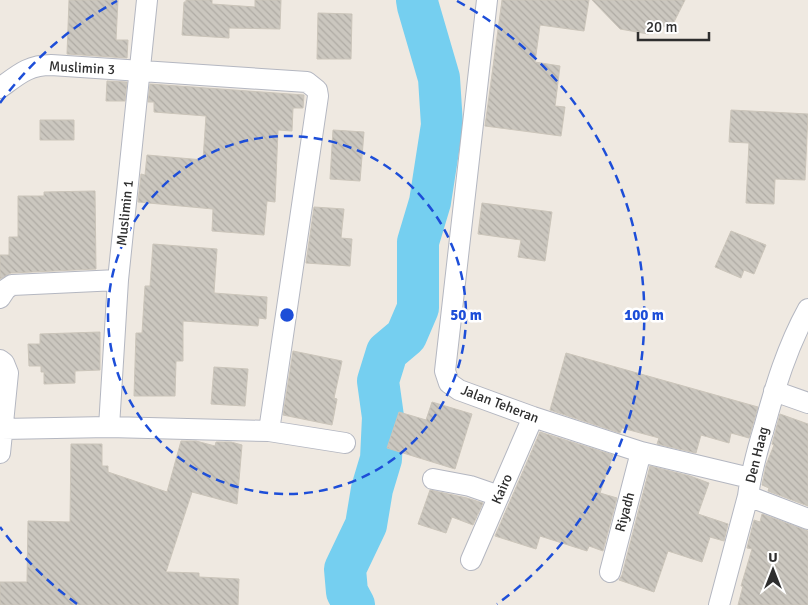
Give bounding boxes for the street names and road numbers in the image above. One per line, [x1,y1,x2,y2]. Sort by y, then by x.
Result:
street label: Muslimin 3 [49,58,115,78]
street label: Muslimin 1 [113,179,137,247]
street label: Jalan Teheran [459,381,541,427]
street label: Den Haag [742,425,772,485]
street label: Kairo [488,471,516,507]
street label: Riyadh [612,490,638,534]

